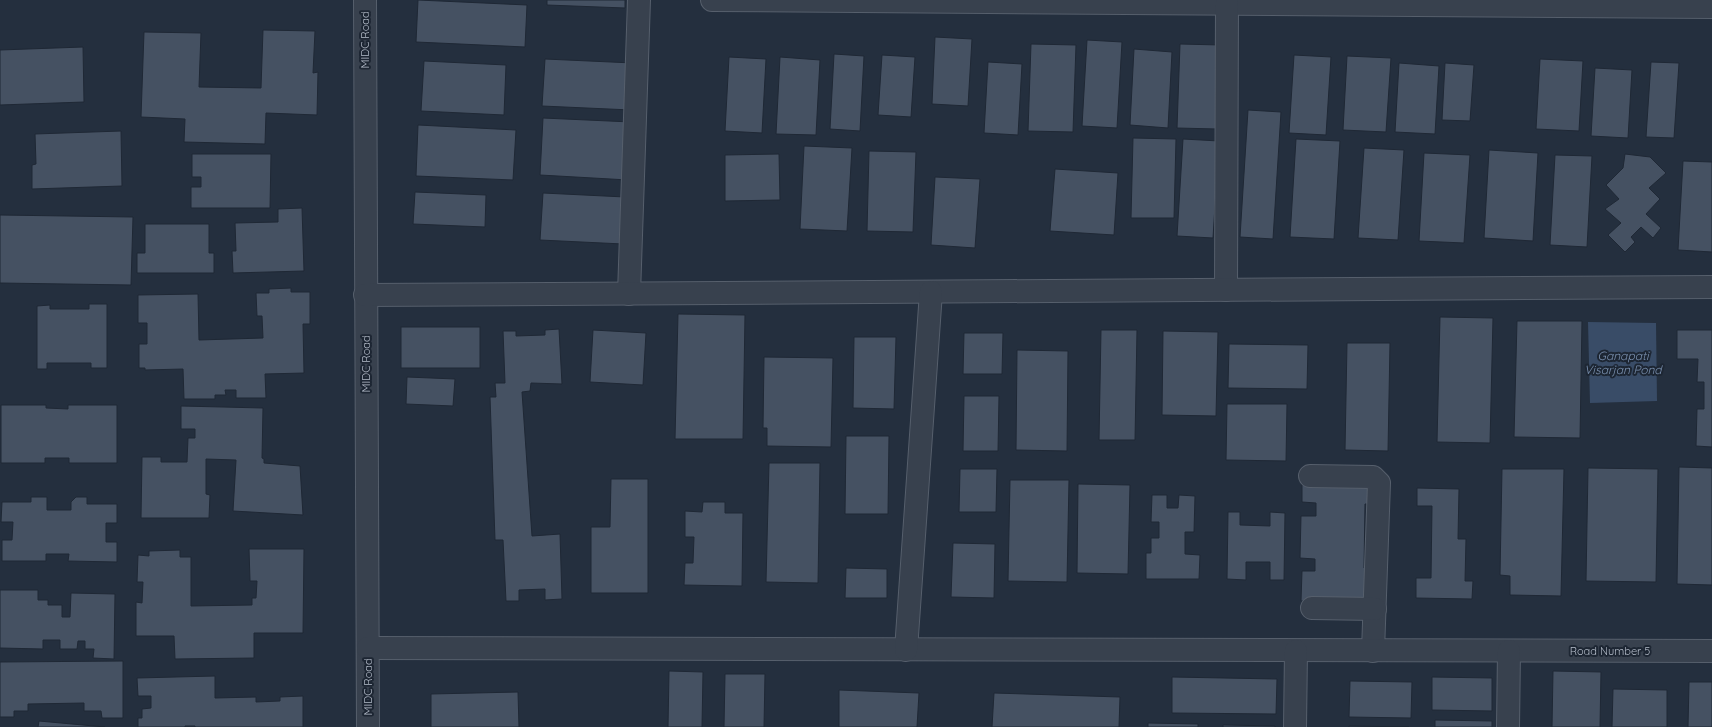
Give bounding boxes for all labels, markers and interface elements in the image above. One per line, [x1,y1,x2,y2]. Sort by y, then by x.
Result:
street label: MIDC Road [358,11,372,69]
street label: MIDC Road [359,335,373,393]
water label: Ganapati Visarjan Pond [1584,348,1663,377]
street label: Road Number 5 [1570,644,1650,658]
street label: MIDC Road [361,658,375,716]

